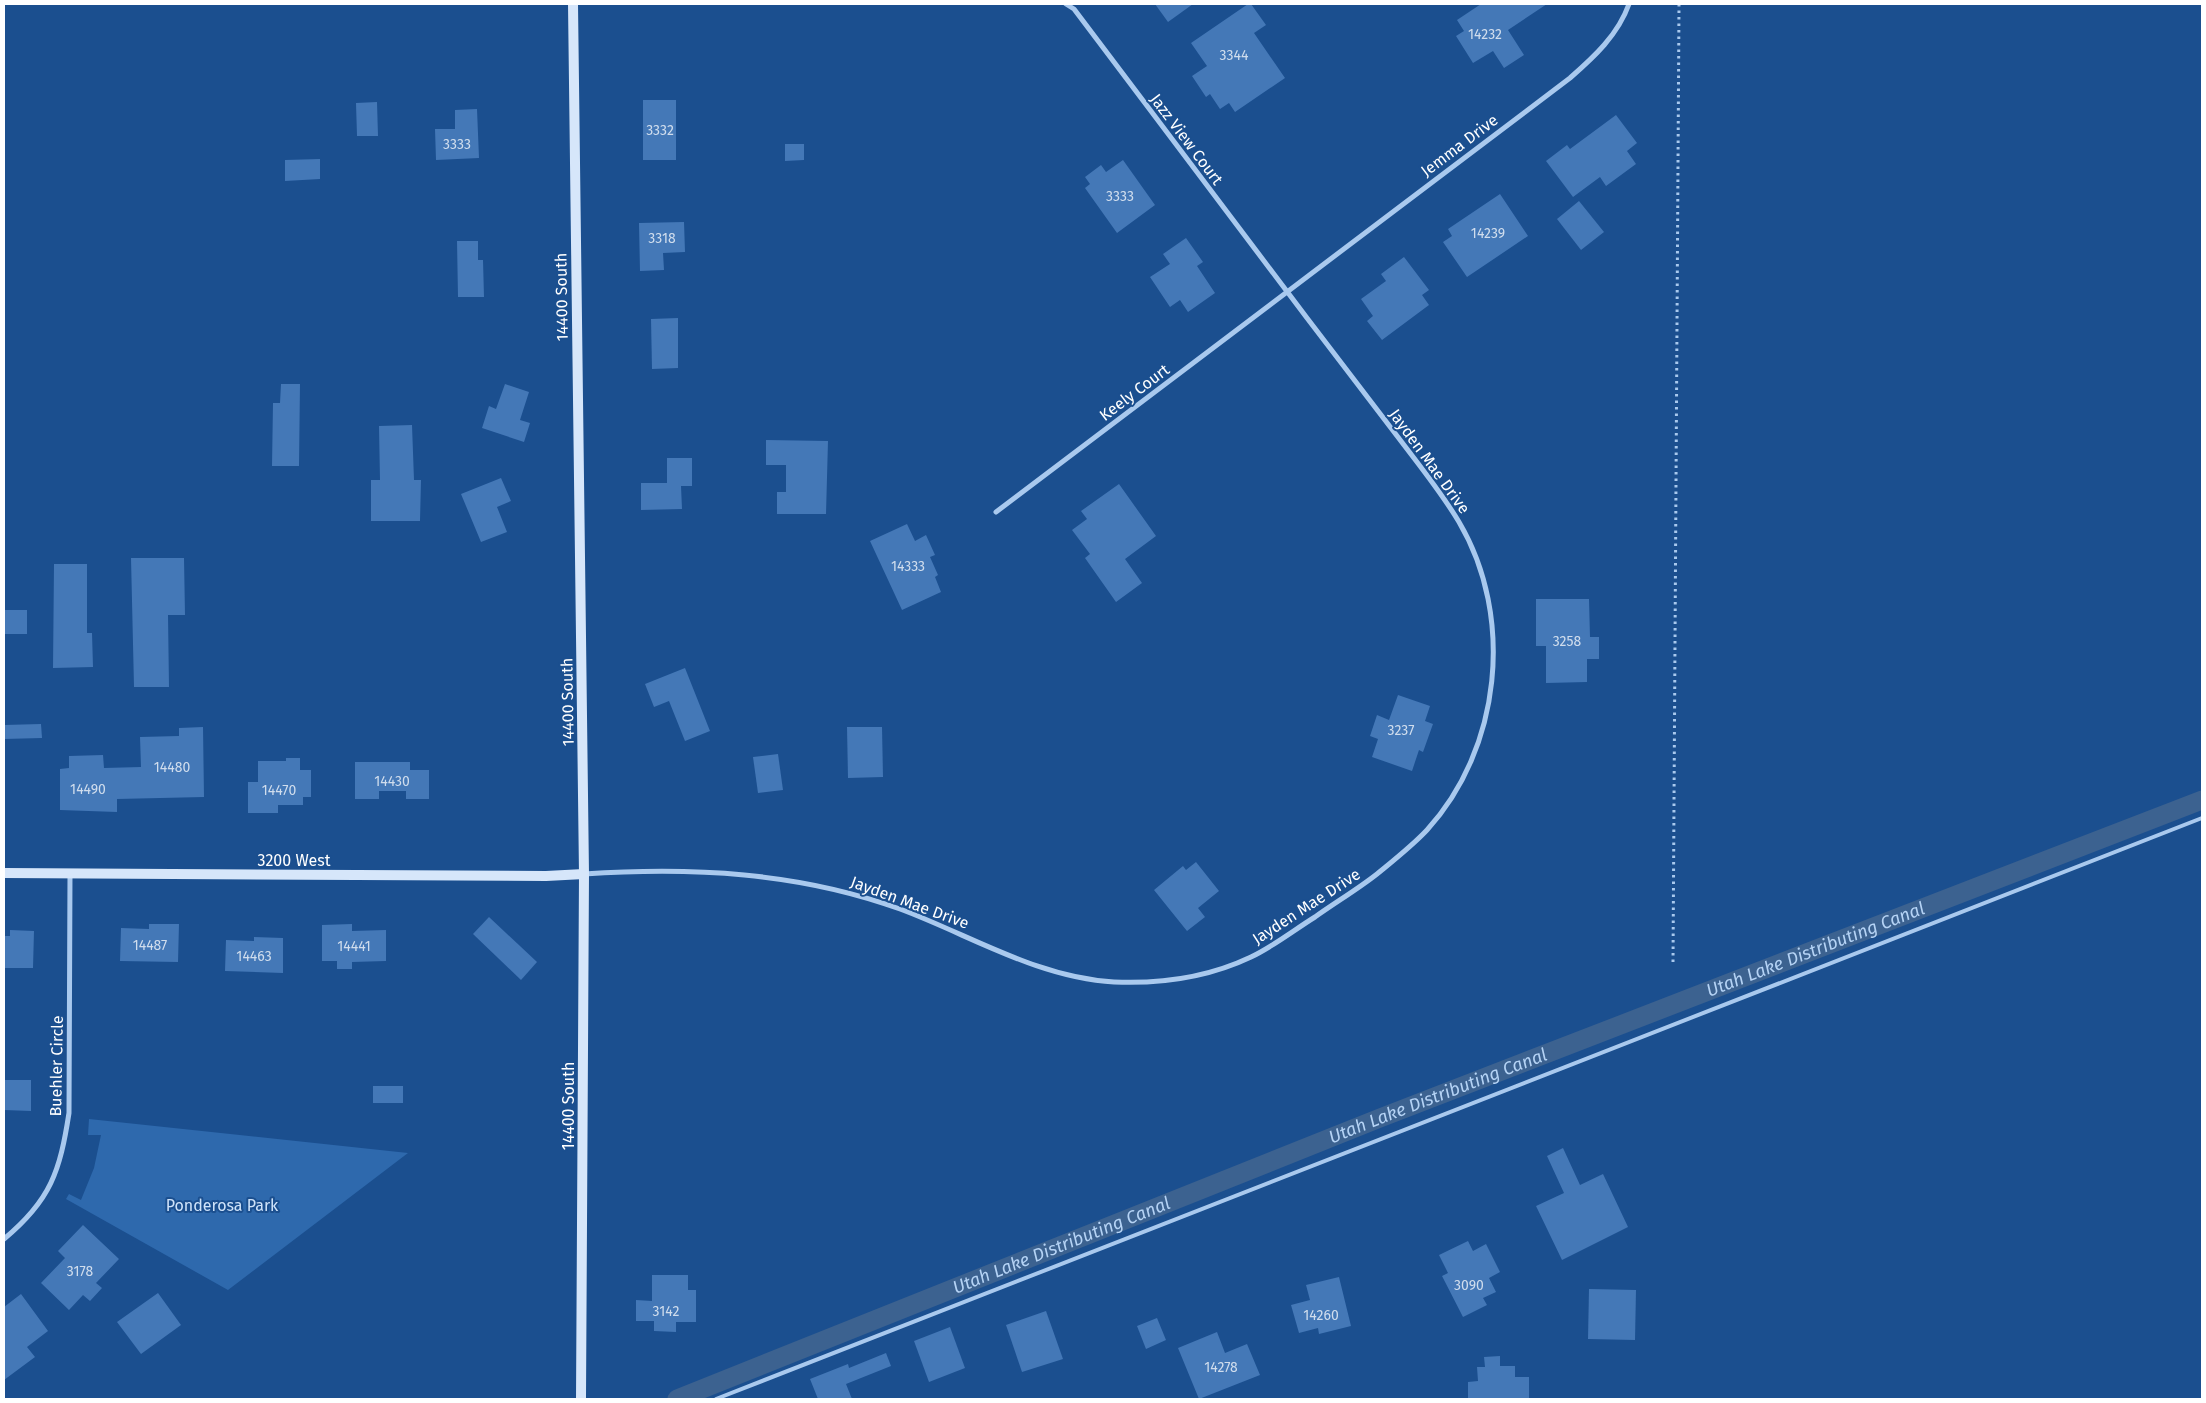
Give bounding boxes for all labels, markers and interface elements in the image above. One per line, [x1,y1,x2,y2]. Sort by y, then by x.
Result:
house number: 14232 [1468,26,1502,43]
house number: 3344 [1220,47,1249,64]
street label: Jazz View Court [1146,90,1227,189]
street label: Jemma Drive [1417,110,1502,181]
house number: 3332 [646,122,674,139]
house number: 3333 [443,136,471,153]
house number: 3333 [1106,188,1134,205]
house number: 14239 [1471,225,1505,242]
house number: 3318 [648,230,676,247]
street label: 14400 South [551,253,572,341]
street label: Keely Court [1096,360,1173,425]
street label: Jayden Mae Drive [1385,405,1474,517]
house number: 14333 [891,558,925,575]
house number: 3258 [1553,633,1582,650]
street label: 14400 South [557,658,578,746]
house number: 3237 [1388,722,1414,739]
house number: 14480 [154,759,190,776]
house number: 14430 [374,773,410,790]
house number: 14490 [70,781,106,798]
house number: 14470 [262,782,296,799]
street label: 3200 West [258,851,331,870]
street label: Jayden Mae Drive [1249,864,1364,948]
street label: Jayden Mae Drive [848,872,972,933]
water label: Utah Lake Distributing Canal [1703,897,1928,1002]
house number: 14487 [133,937,167,954]
house number: 14441 [337,938,371,955]
house number: 14463 [236,948,272,965]
street label: Buehler Circle [46,1015,67,1117]
water label: Utah Lake Distributing Canal [1326,1043,1550,1148]
street label: 14400 South [559,1062,578,1150]
water label: Utah Lake Distributing Canal [949,1192,1173,1299]
park label: Ponderosa Park [166,1196,279,1215]
house number: 3178 [67,1263,93,1280]
house number: 3090 [1454,1277,1484,1294]
house number: 3142 [653,1303,679,1320]
house number: 14260 [1303,1307,1339,1324]
house number: 14278 [1204,1359,1238,1376]

